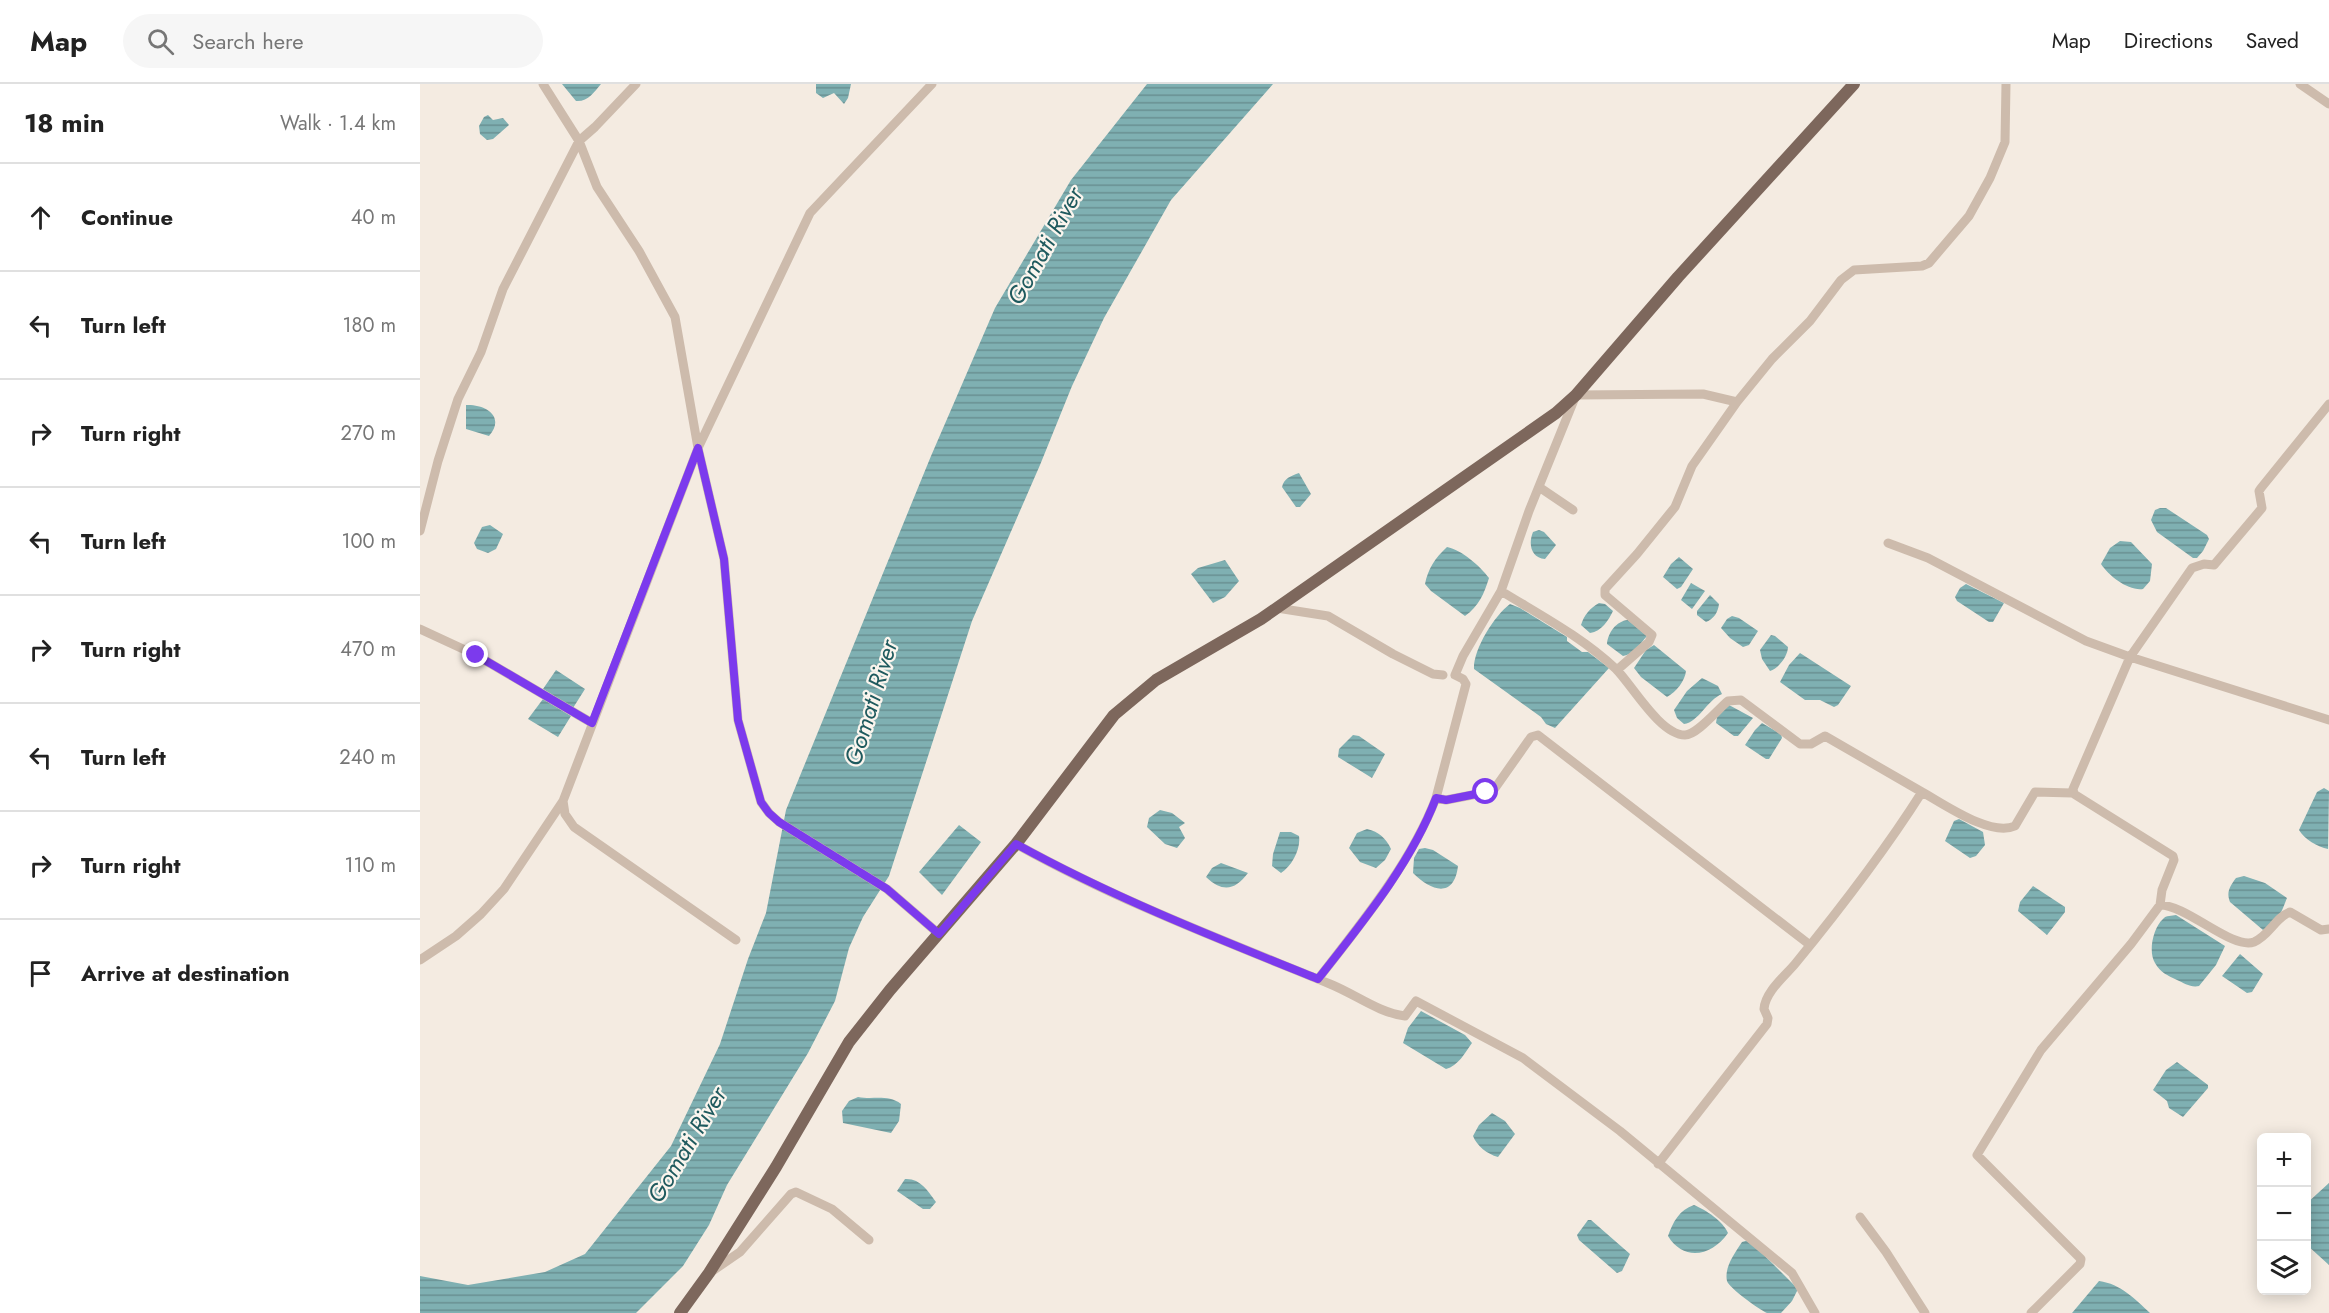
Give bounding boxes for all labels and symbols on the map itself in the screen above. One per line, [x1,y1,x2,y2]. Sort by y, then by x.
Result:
water label: Gomati River [998,179,1092,311]
water label: Gomati River [835,634,907,770]
route end [462,641,488,667]
route start [1472,778,1498,804]
water label: Gomati River [638,1078,736,1209]

